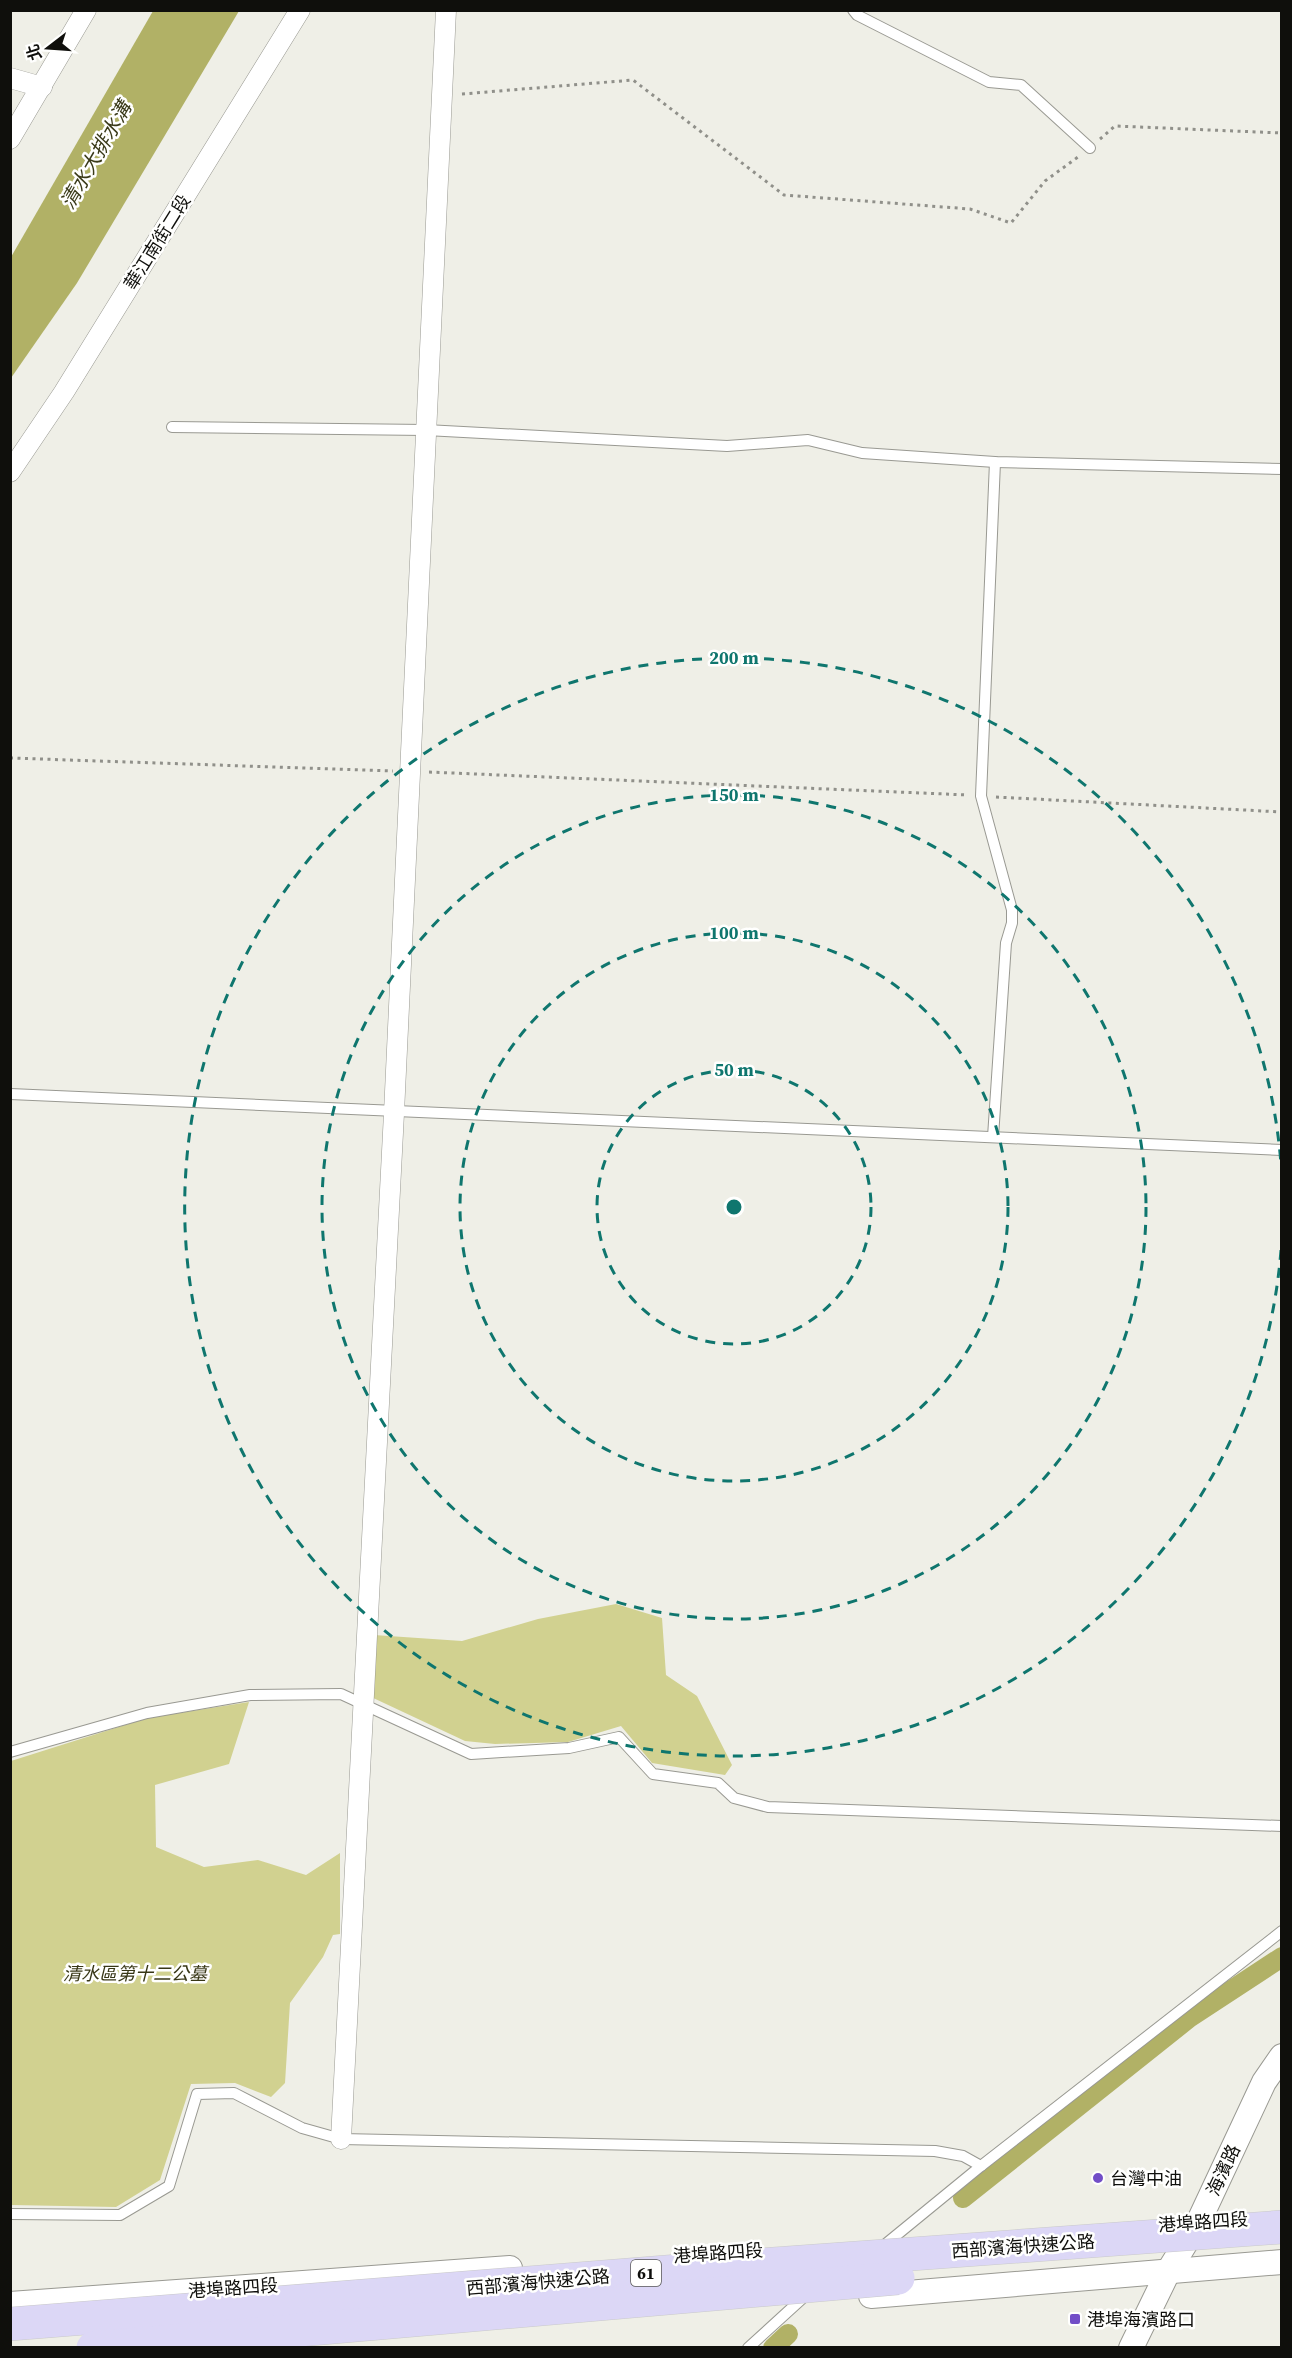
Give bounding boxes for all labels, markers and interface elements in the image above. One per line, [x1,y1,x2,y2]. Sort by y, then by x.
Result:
north arrow [18,18,78,78]
text: 北 [21,42,47,63]
water label: 清水大排水溝 [54,93,140,214]
street label: 華江南街二段 [118,190,196,294]
text: 200 m [709,645,759,670]
text: 150 m [709,782,759,807]
text: 100 m [709,920,759,945]
text: 50 m [714,1057,754,1082]
centre of rings [724,1197,744,1217]
park label: 清水區第十二公墓 [63,1961,210,1986]
street label: 海濱路 [1200,2140,1246,2200]
place label: 台灣中油 [1110,2166,1182,2191]
marker: 台灣中油 [1091,2171,1105,2185]
street label: 港埠路四段 [1157,2206,1249,2238]
street label: 西部濱海快速公路 [950,2229,1096,2263]
street label: 港埠路四段 [672,2237,764,2269]
road number: 61 [631,2260,661,2286]
street label: 西部濱海快速公路 [465,2263,611,2301]
street label: 港埠路四段 [187,2272,279,2304]
place label: 港埠海濱路口 [1087,2307,1195,2332]
marker: 港埠海濱路口 [1068,2312,1082,2326]

